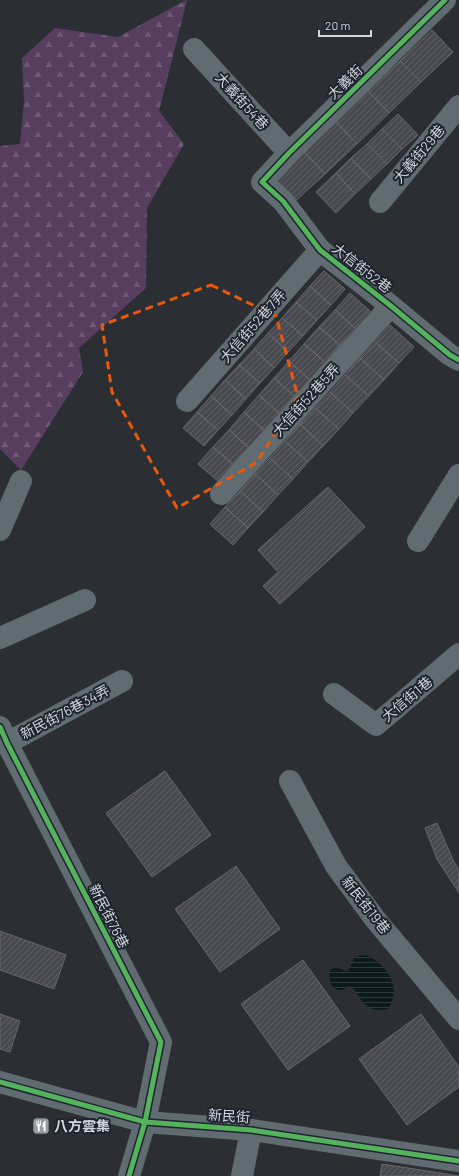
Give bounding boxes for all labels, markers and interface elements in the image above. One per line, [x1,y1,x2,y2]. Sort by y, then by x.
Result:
scale bar [319,12,371,38]
text: 20 m [325,18,351,32]
street label: 大義街 [324,61,366,102]
street label: 大義街54巷 [212,69,272,133]
street label: 大義街29巷 [389,121,448,186]
street label: 大信街52巷 [329,239,395,296]
street label: 大信街52巷7弄 [216,286,289,366]
street label: 大信街52巷5弄 [269,360,343,440]
street label: 大信街1巷 [378,673,435,725]
street label: 新民街76巷34弄 [17,681,112,742]
street label: 新民街19巷 [339,873,394,937]
street label: 新民街76巷 [86,881,133,951]
street label: 新民街 [207,1106,251,1125]
restaurant icon: 八方雲集 [31,1116,51,1136]
place label: 八方雲集 [54,1117,110,1134]

